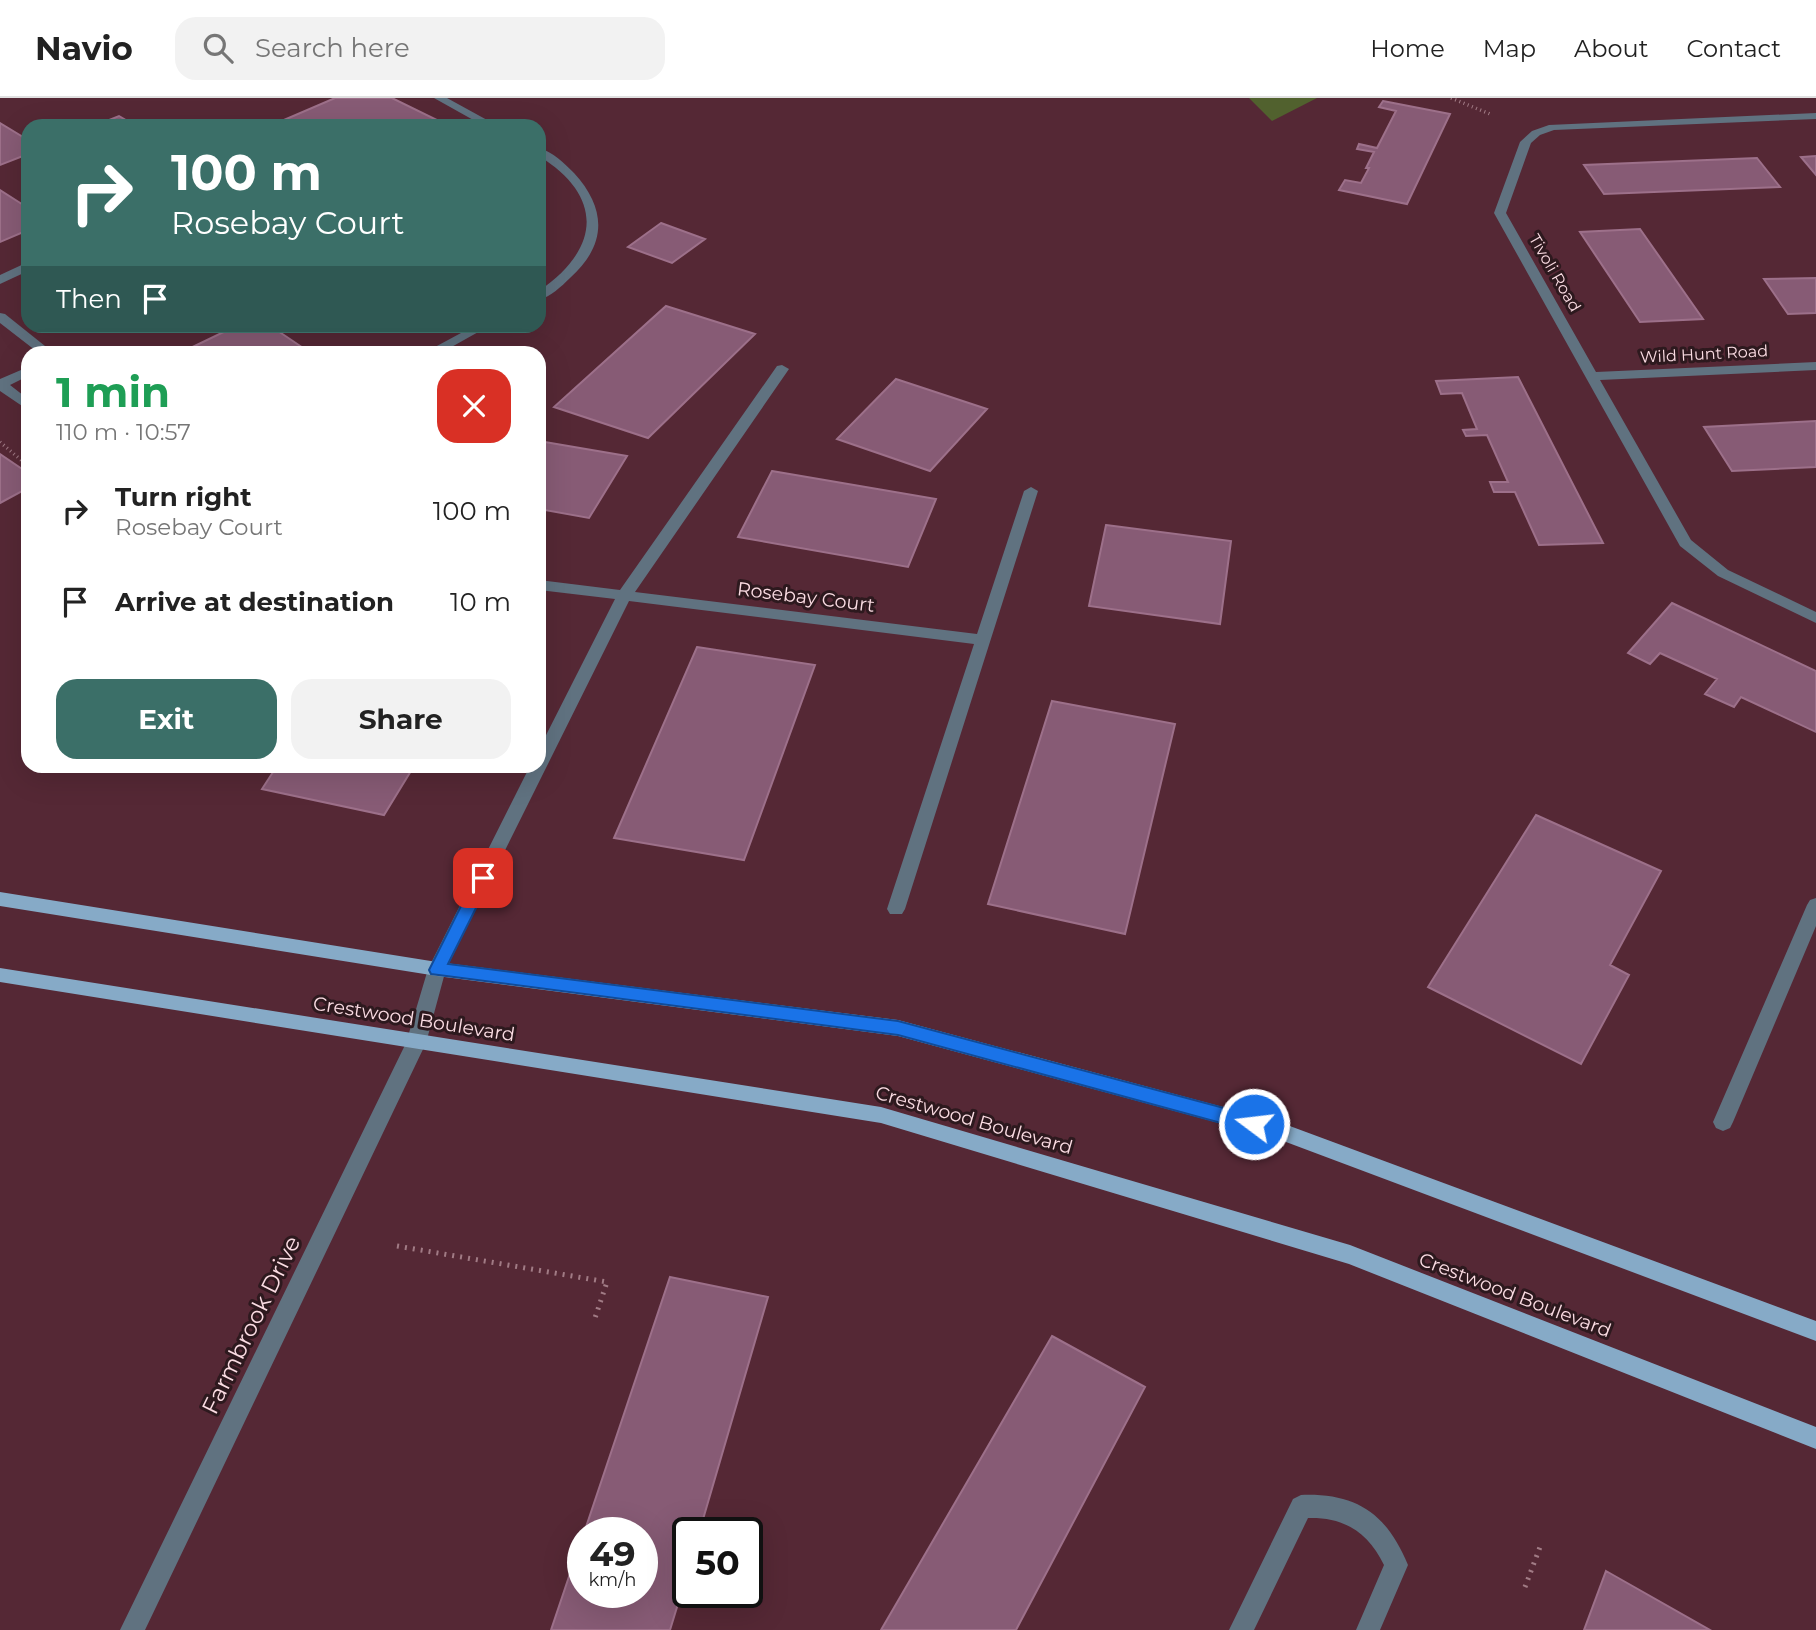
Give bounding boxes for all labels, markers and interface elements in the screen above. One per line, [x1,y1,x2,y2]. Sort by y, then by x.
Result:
search box [175,17,665,80]
text: Navio [35,28,133,68]
icon: search [199,29,237,67]
text: Search here [255,32,410,64]
text: Home [1370,34,1445,63]
text: Map [1483,34,1536,63]
text: About [1574,34,1648,63]
text: Contact [1686,34,1781,63]
text: 100 m [171,143,322,202]
icon: right [56,147,147,238]
text: Rosebay Court [171,203,405,242]
street label: Tivoli Road [1525,231,1585,315]
icon: arrive [136,280,174,318]
text: Then [56,283,122,315]
street label: Wild Hunt Road [1639,341,1769,367]
text: 1 min [56,366,170,418]
button: close [437,369,511,443]
text: 110 m · 10:57 [56,418,191,446]
text: Turn right [115,481,251,513]
icon: right [56,492,94,530]
text: 100 m [433,495,511,527]
text: Rosebay Court [115,513,283,541]
street label: Rosebay Court [736,577,876,617]
icon: arrive [56,583,94,621]
text: Arrive at destination [115,586,394,618]
text: 10 m [450,586,511,618]
button: Exit [56,679,277,759]
button: Share [291,679,511,759]
pin [453,848,513,908]
icon: arrive [464,859,502,897]
street label: Crestwood Boulevard [311,992,517,1046]
street label: Crestwood Boulevard [873,1081,1075,1159]
position arrow [1217,1087,1291,1161]
street label: Farmbrook Drive [196,1231,306,1419]
street label: Crestwood Boulevard [1416,1248,1614,1342]
speed limit sign: 50 [672,1517,763,1608]
text: 49 [589,1532,636,1575]
text: km/h [588,1569,637,1591]

